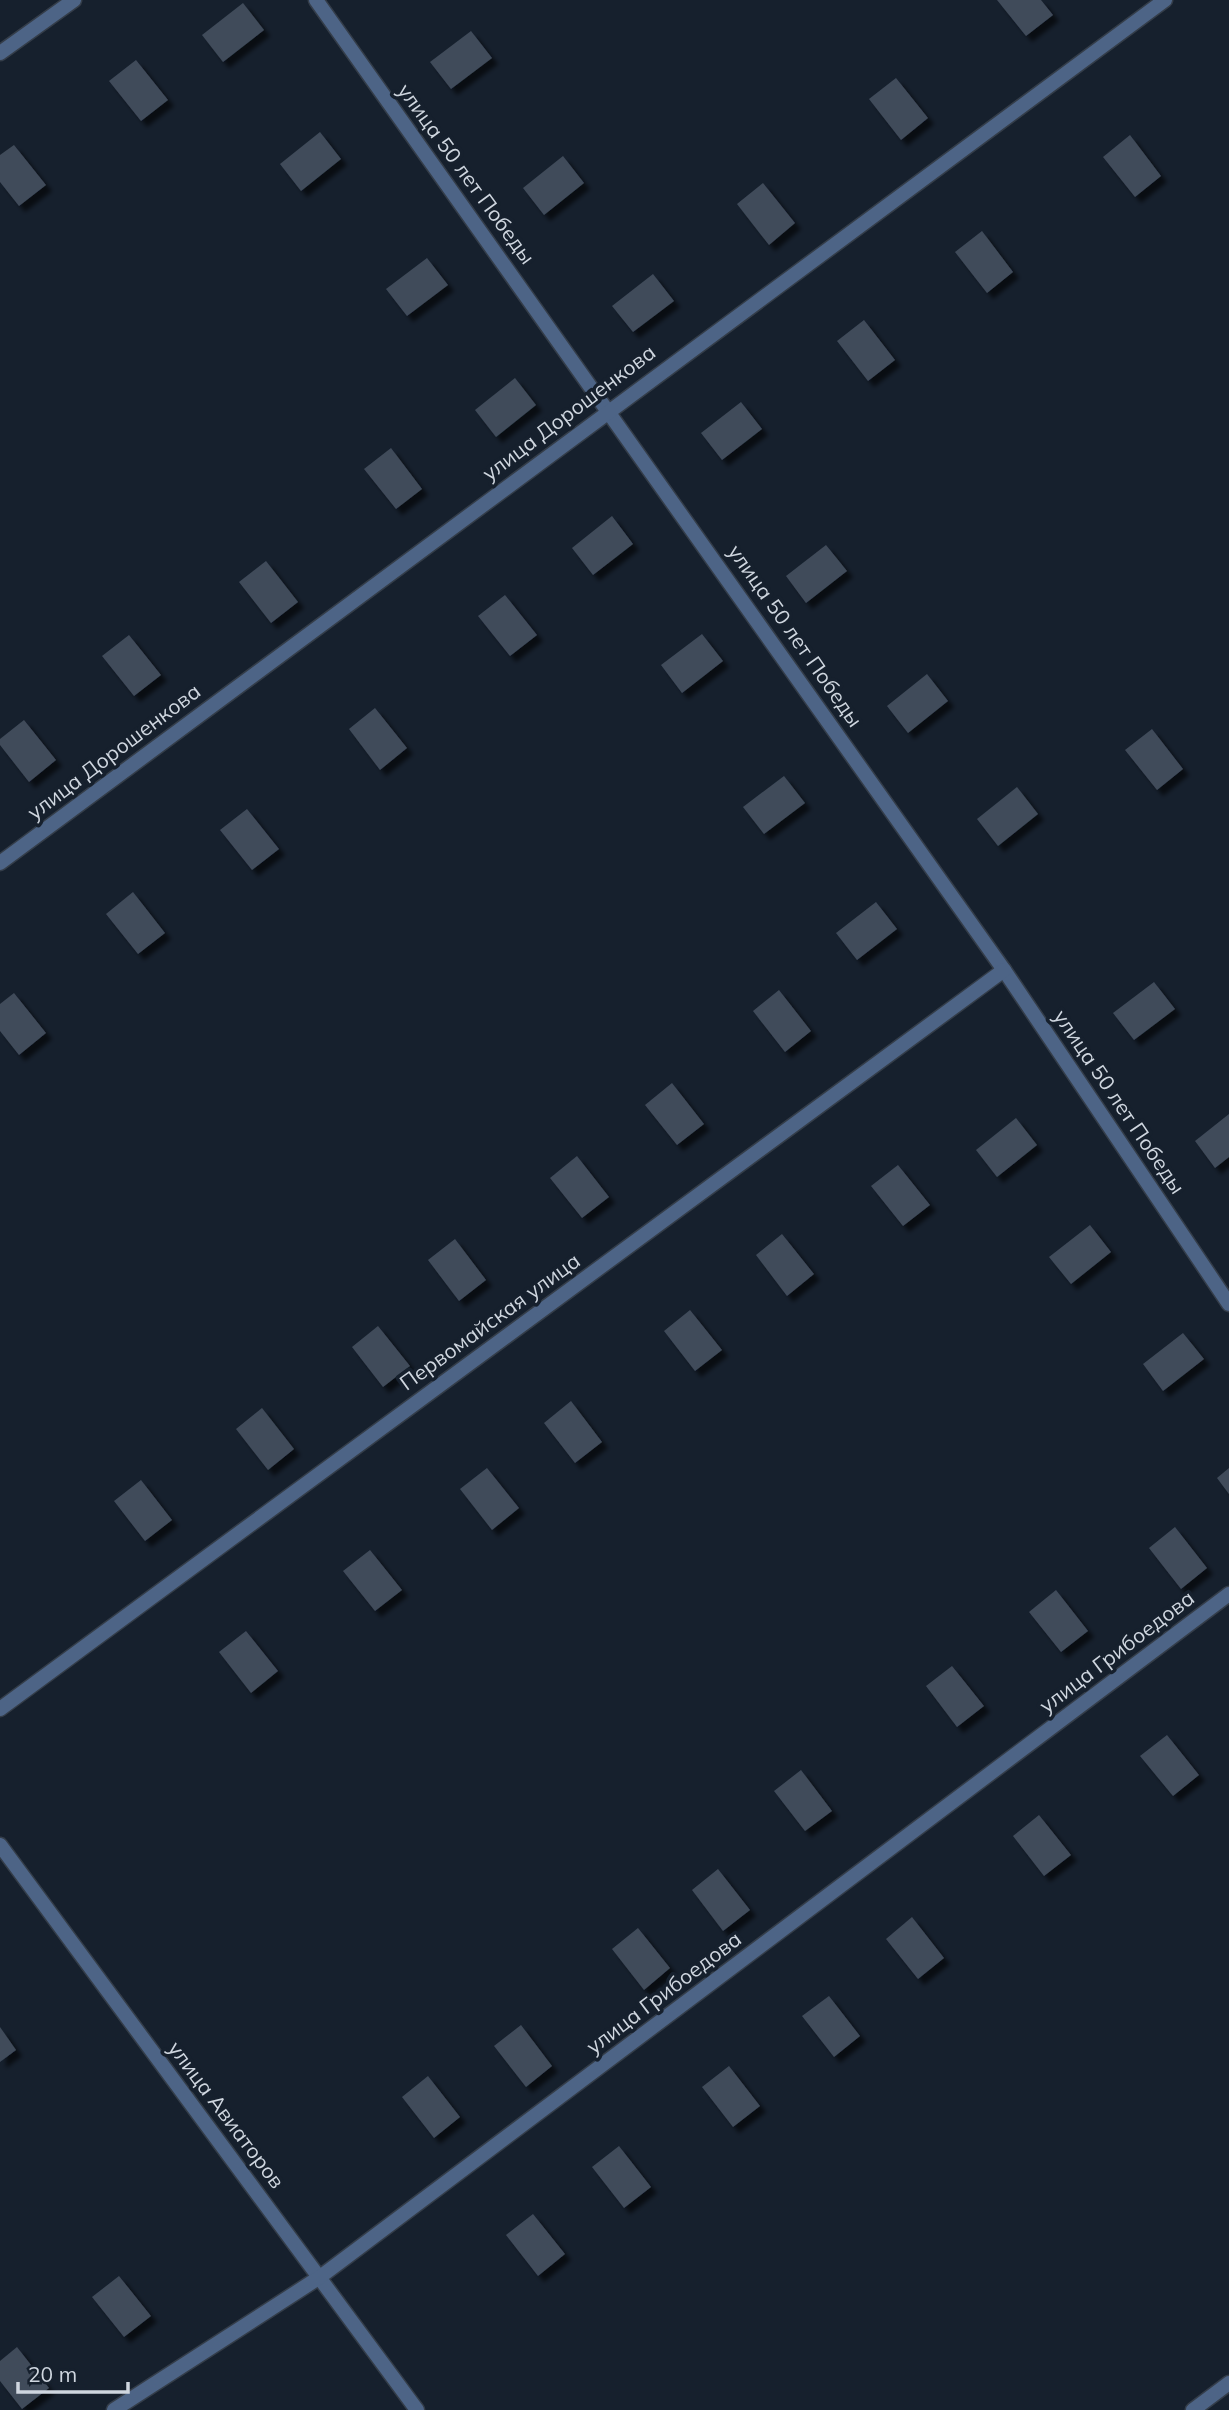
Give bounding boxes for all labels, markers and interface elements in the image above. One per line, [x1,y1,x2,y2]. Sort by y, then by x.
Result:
street label: улица 50 лет Победы [393,78,541,269]
street label: улица Дорошенкова [477,339,660,486]
street label: улица 50 лет Победы [723,539,869,732]
street label: улица Дорошенкова [22,678,205,825]
street label: улица 50 лет Победы [1048,1004,1191,1199]
street label: Первомайская улица [394,1247,585,1395]
street label: улица Грибоедова [1034,1584,1199,1718]
street label: улица Грибоедова [581,1925,746,2059]
street label: улица Авиаторов [163,2036,291,2193]
scale bar [18,2350,128,2394]
text: 20 m [28,2361,77,2387]

